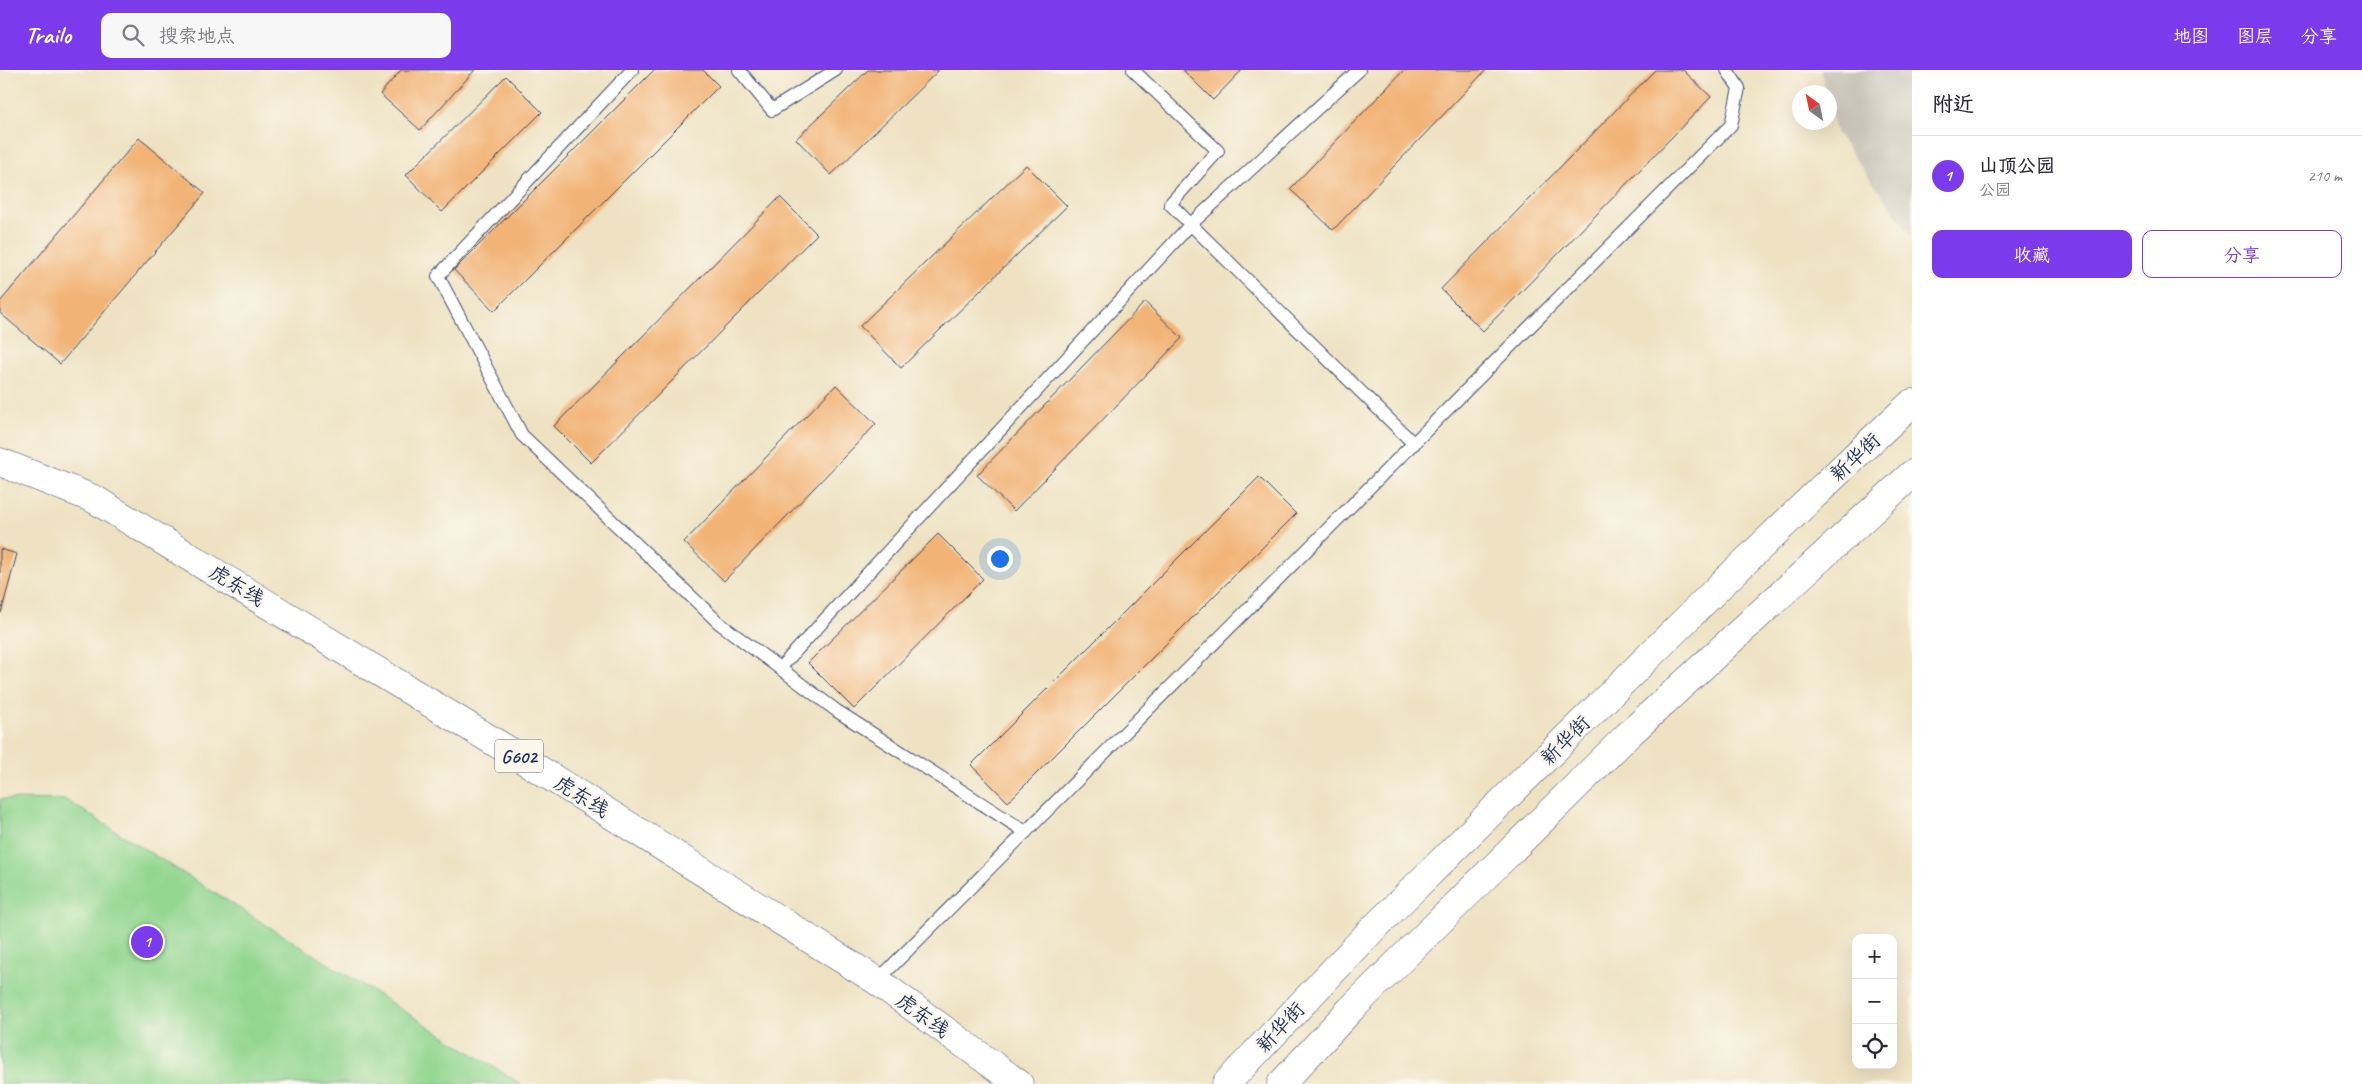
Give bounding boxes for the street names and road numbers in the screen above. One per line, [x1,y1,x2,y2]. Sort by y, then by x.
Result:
street label: 新华街 [1825,428,1886,487]
street label: 虎东线 [205,559,269,612]
street label: 新华街 [1535,710,1595,770]
road number: G602 [495,739,543,772]
street label: 虎东线 [550,770,614,823]
street label: 虎东线 [891,988,954,1043]
street label: 新华街 [1251,997,1310,1058]

